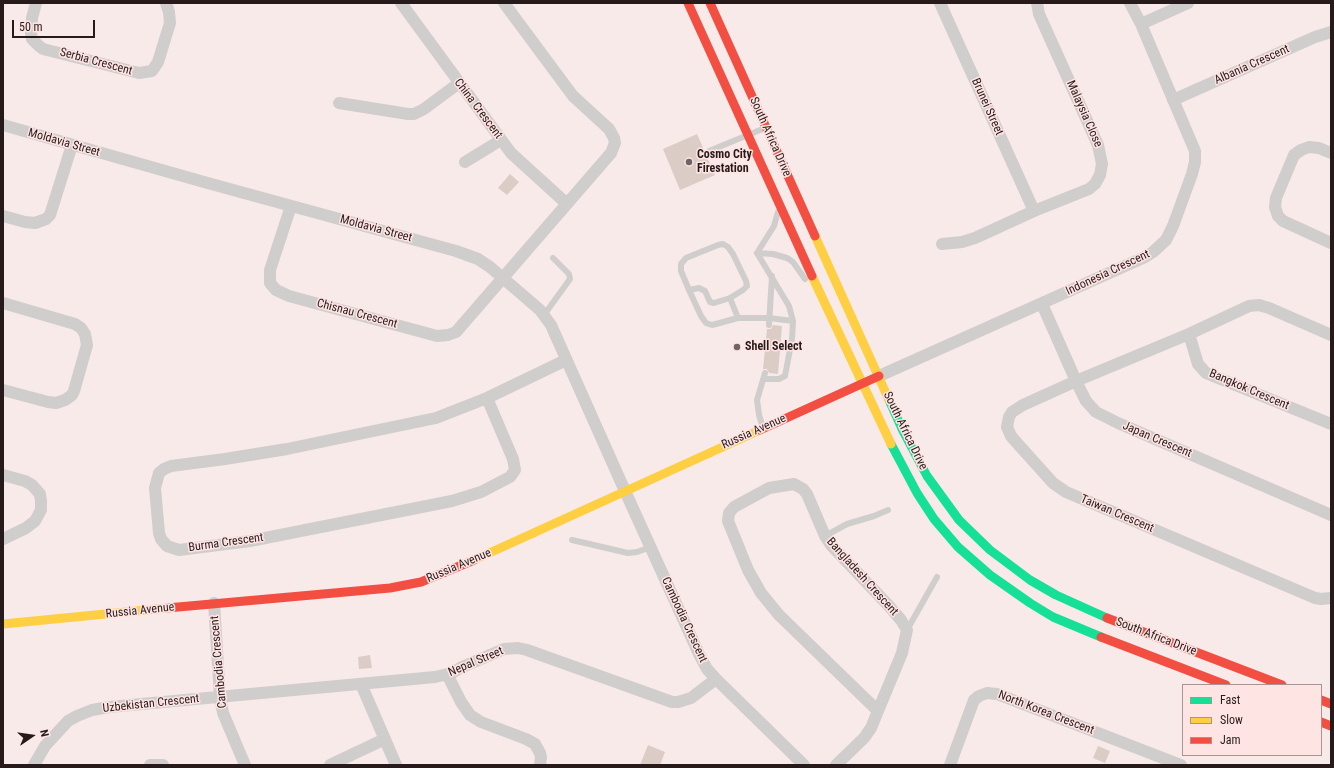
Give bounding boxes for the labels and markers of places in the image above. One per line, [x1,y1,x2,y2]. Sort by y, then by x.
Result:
place label: Cosmo City Firestation [697,148,752,176]
marker: Cosmo City Firestation [684,157,694,167]
place label: Shell Select [745,340,802,354]
marker: Shell Select [732,342,742,352]

